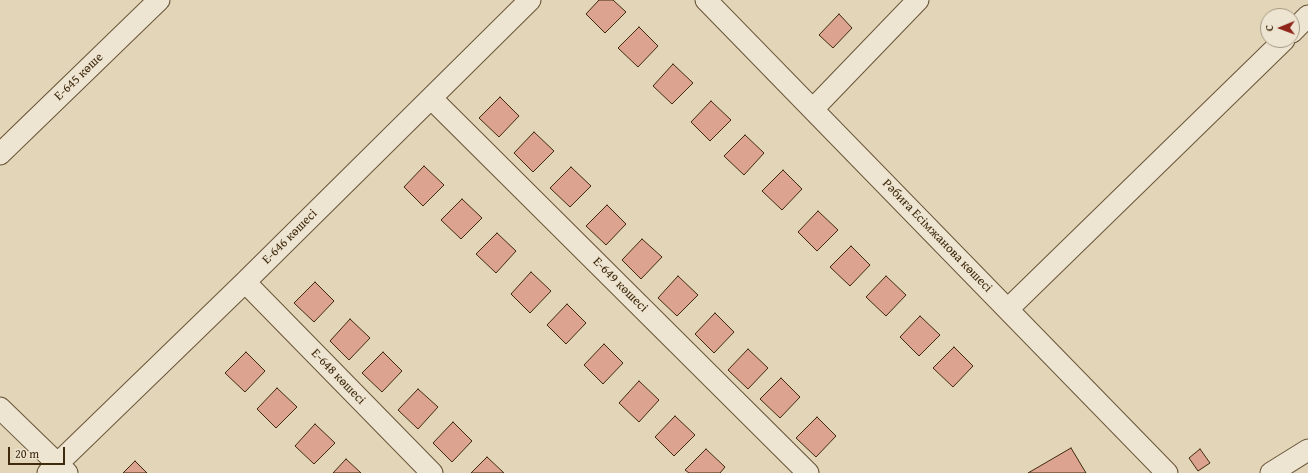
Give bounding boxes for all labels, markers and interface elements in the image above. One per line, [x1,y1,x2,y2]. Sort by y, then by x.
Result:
north arrow [1260,8,1300,48]
text: С [1261,25,1277,31]
street label: Е-645 көше [51,50,107,104]
street label: Рәбиға Есімжанова көшесі [879,176,995,296]
street label: Е-646 көшесі [259,206,321,268]
street label: Е-649 көшесі [589,254,651,316]
street label: Е-648 көшесі [308,346,368,408]
scale bar [10,439,67,465]
text: 20 m [15,445,39,462]

